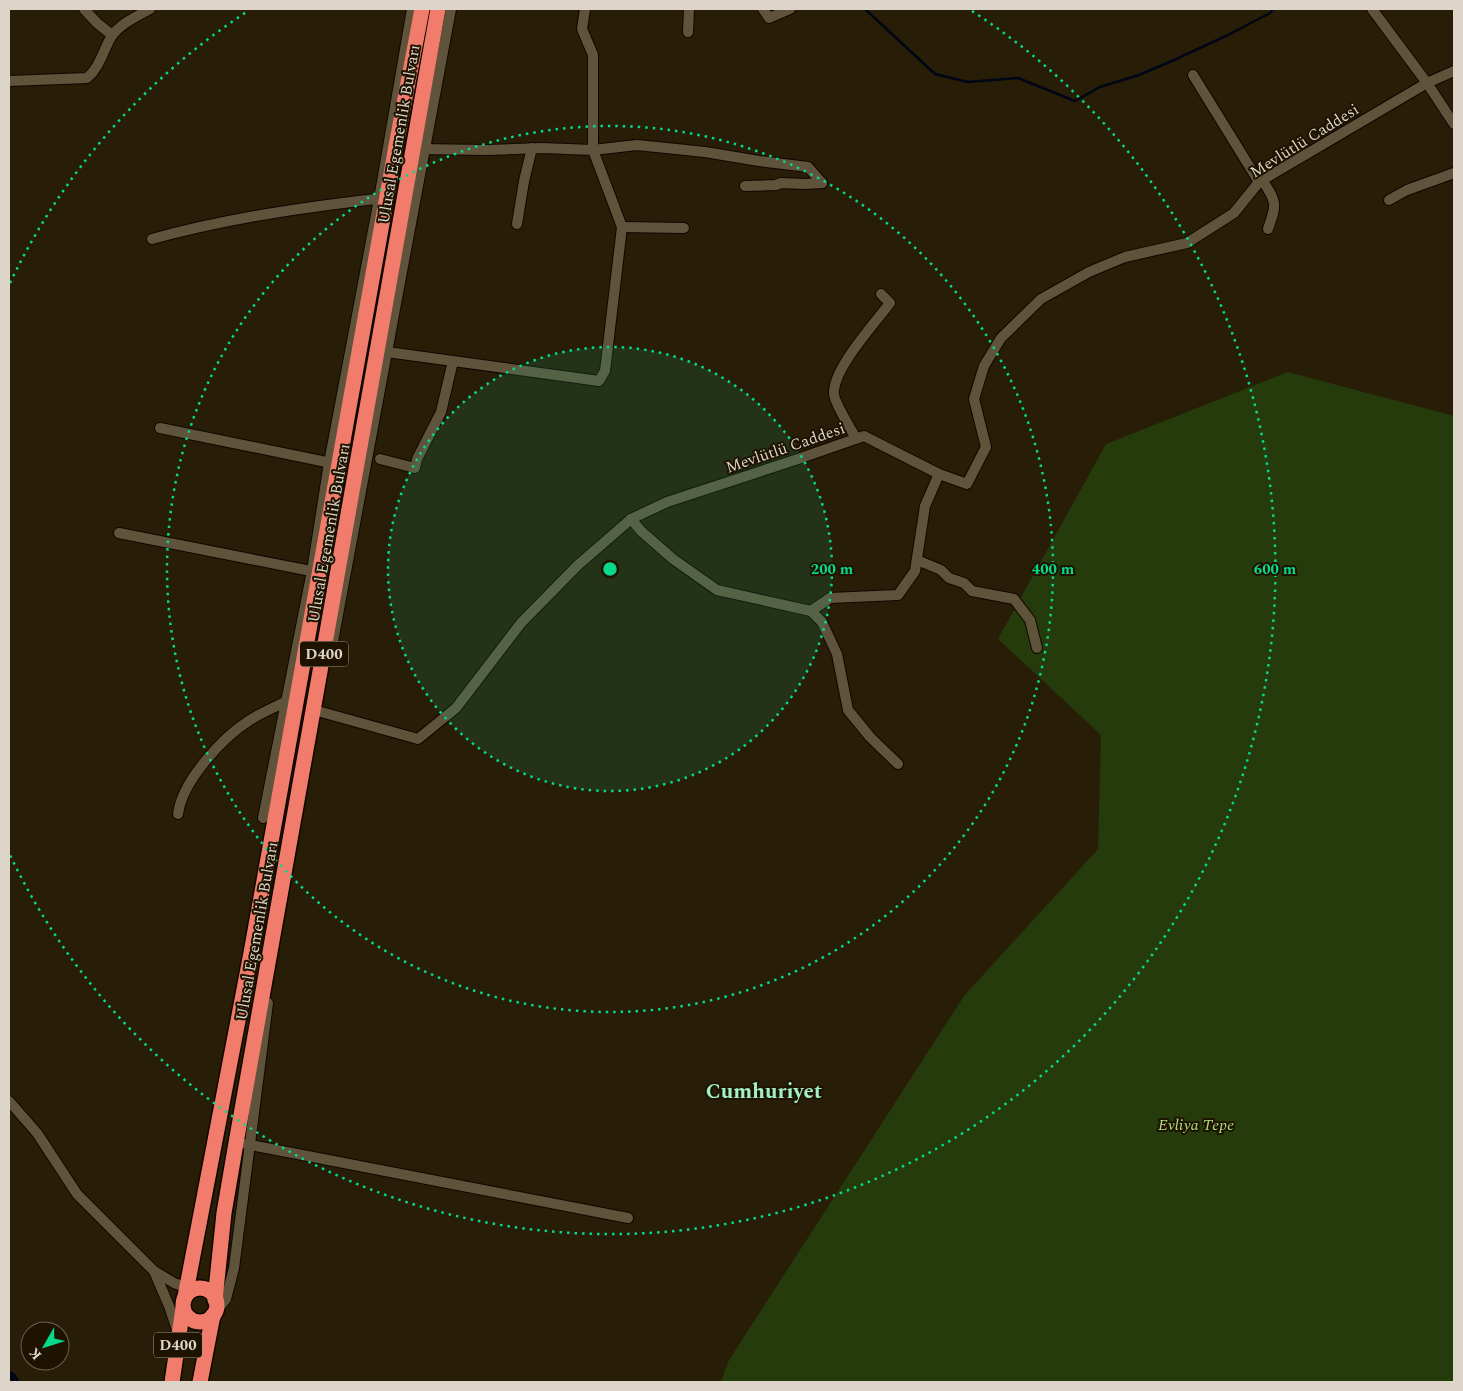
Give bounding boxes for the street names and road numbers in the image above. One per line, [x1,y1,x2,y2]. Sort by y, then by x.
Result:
street label: Ulusal Egemenlik Bulvarı [371,43,427,225]
street label: Mevlütlü Caddesi [1245,98,1364,184]
street label: Mevlütlü Caddesi [722,416,848,480]
street label: Ulusal Egemenlik Bulvarı [301,442,357,624]
road number: D400 [300,642,348,666]
street label: Ulusal Egemenlik Bulvarı [229,840,285,1022]
road number: D400 [154,1332,202,1358]

